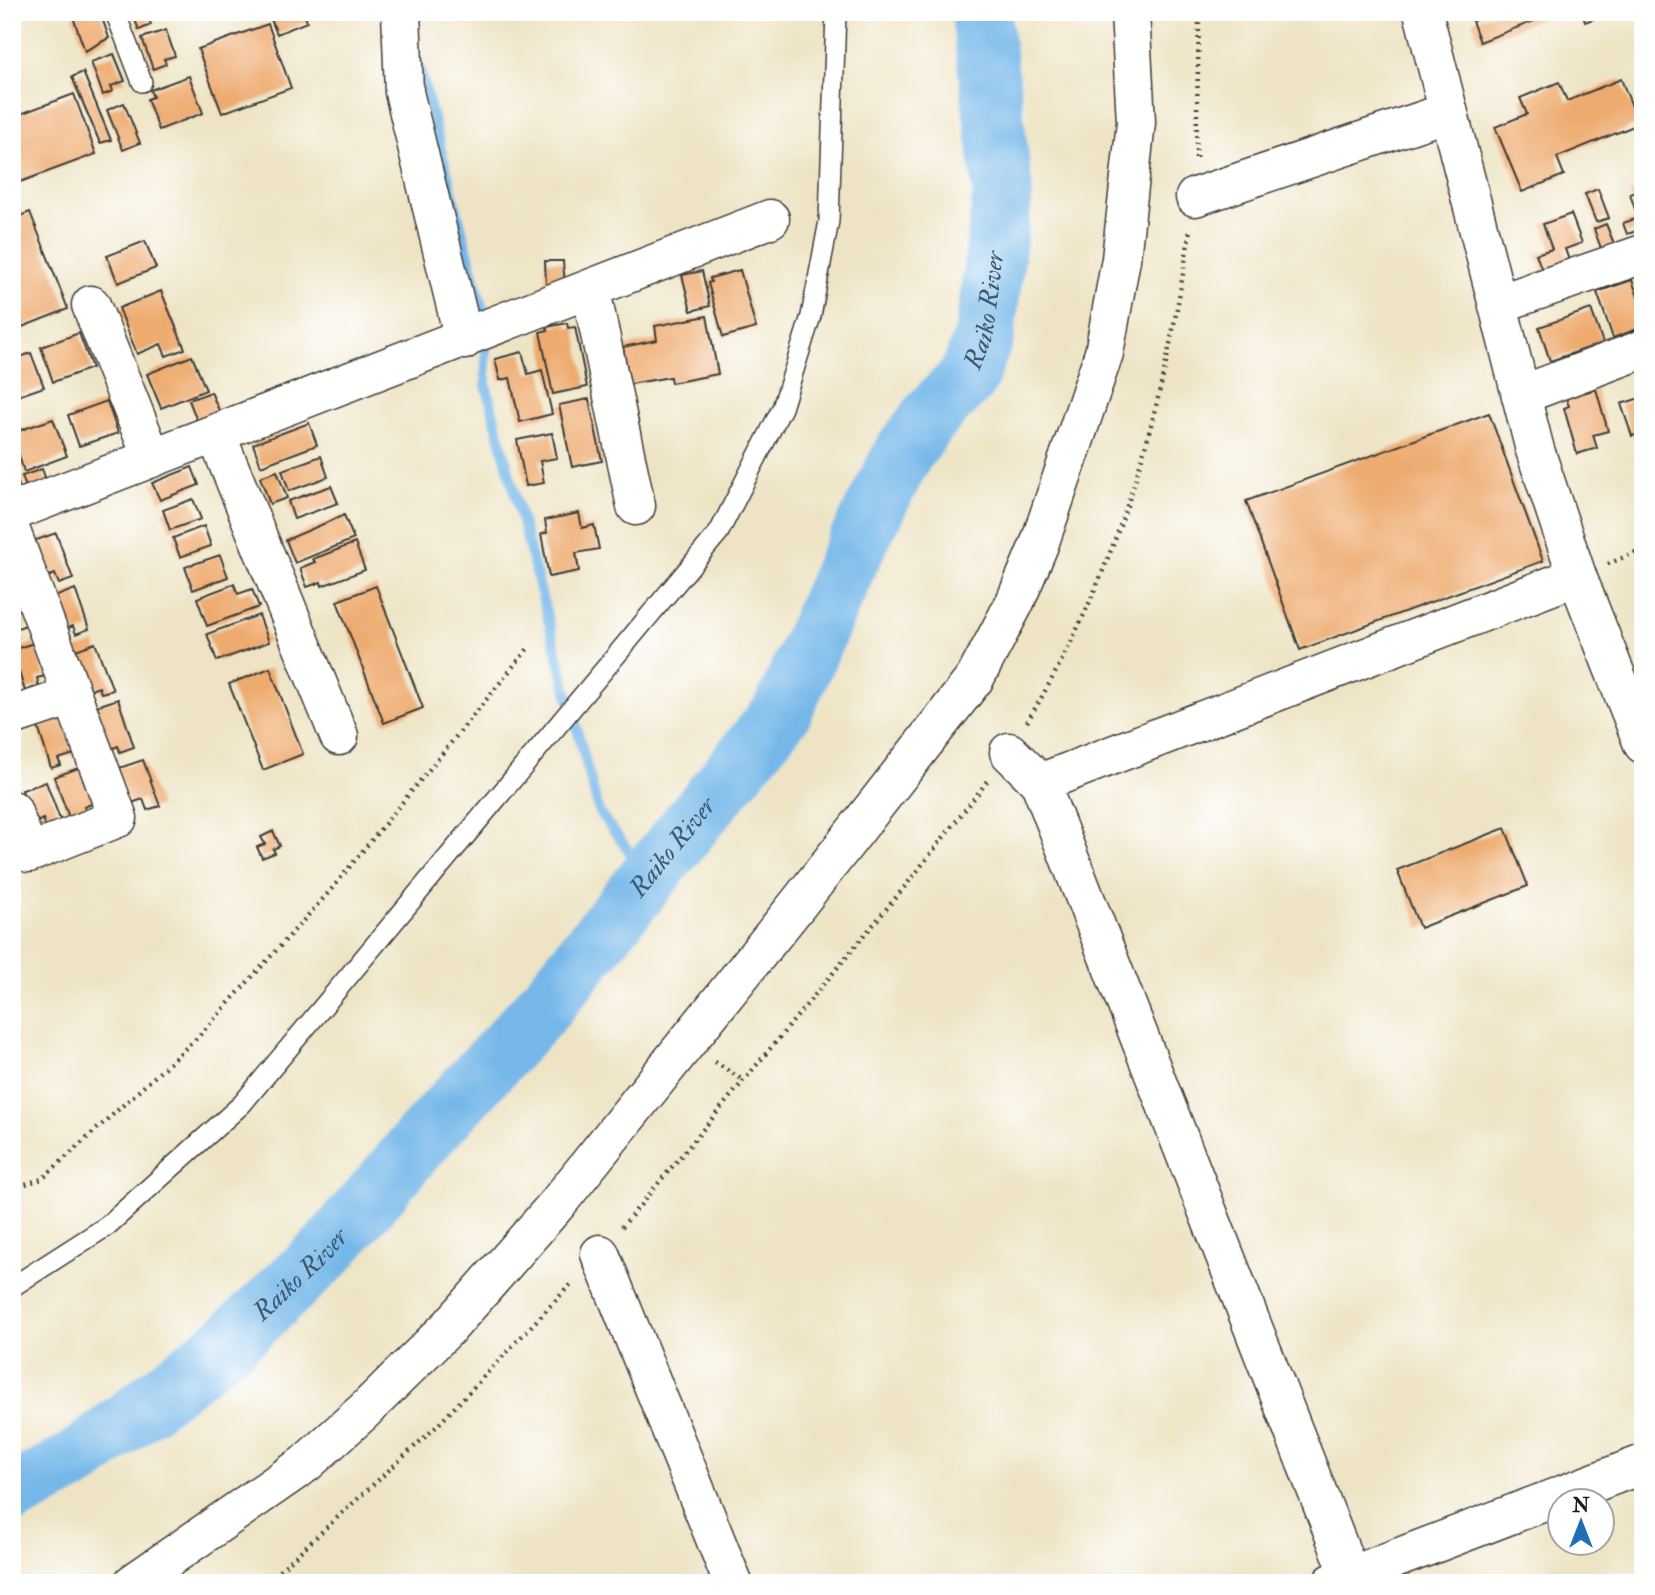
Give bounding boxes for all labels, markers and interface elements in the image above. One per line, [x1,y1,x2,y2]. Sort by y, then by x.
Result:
water label: Raiko River [957,248,1011,375]
water label: Raiko River [622,790,723,905]
water label: Raiko River [246,1221,356,1329]
north arrow [1546,1486,1616,1556]
text: N [1571,1494,1590,1518]

